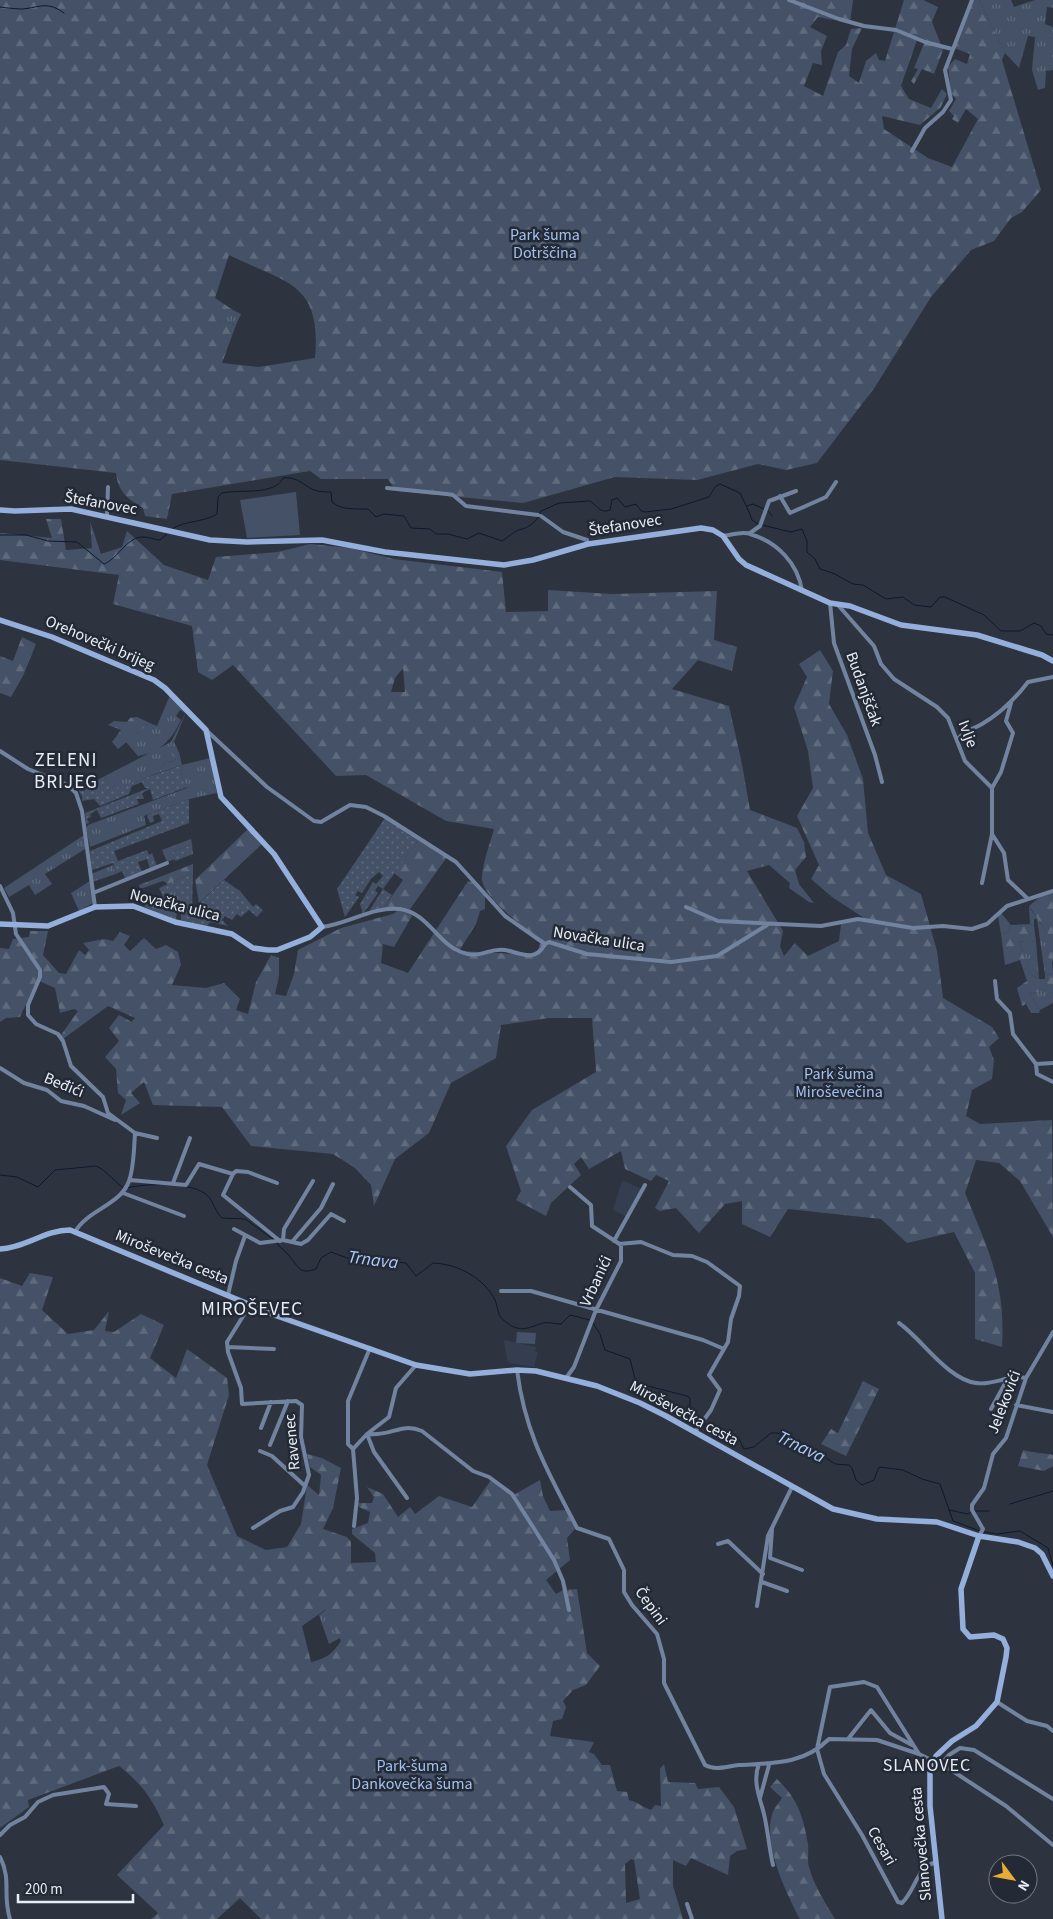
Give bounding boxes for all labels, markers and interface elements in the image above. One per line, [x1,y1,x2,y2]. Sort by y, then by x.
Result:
park label: Park šuma Dotrščina [510,224,580,264]
street label: Štefanovec [63,486,139,520]
street label: Štefanovec [587,508,663,542]
street label: Orehovečki brijeg [42,610,158,676]
street label: Budanjščak [840,649,888,729]
street label: Ivlje [953,717,983,751]
district label: ZELENI BRIJEG [34,747,98,796]
street label: Novačka ulica [128,883,222,927]
street label: Novačka ulica [552,921,646,957]
park label: Park šuma Miroševečina [795,1063,883,1103]
street label: Beđići [41,1067,87,1103]
street label: Miroševečka cesta [112,1224,232,1290]
water label: Trnava [346,1245,400,1276]
street label: Vrbanići [575,1252,617,1310]
district label: MIROŠEVEC [201,1296,303,1323]
street label: Jelekovići [982,1367,1026,1437]
street label: Miroševečka cesta [626,1375,742,1451]
street label: Ravenec [279,1413,305,1471]
water label: Trnava [773,1425,830,1469]
street label: Čepini [630,1582,672,1630]
district label: SLANOVEC [883,1753,971,1778]
park label: Park-šuma Dankovečka šuma [351,1755,473,1795]
street label: Slanovečka cesta [905,1786,937,1902]
street label: Cesari [862,1823,902,1869]
north arrow [988,1854,1038,1904]
scale bar [18,1872,132,1904]
text: N [1012,1876,1034,1895]
text: 200 m [25,1879,63,1900]

